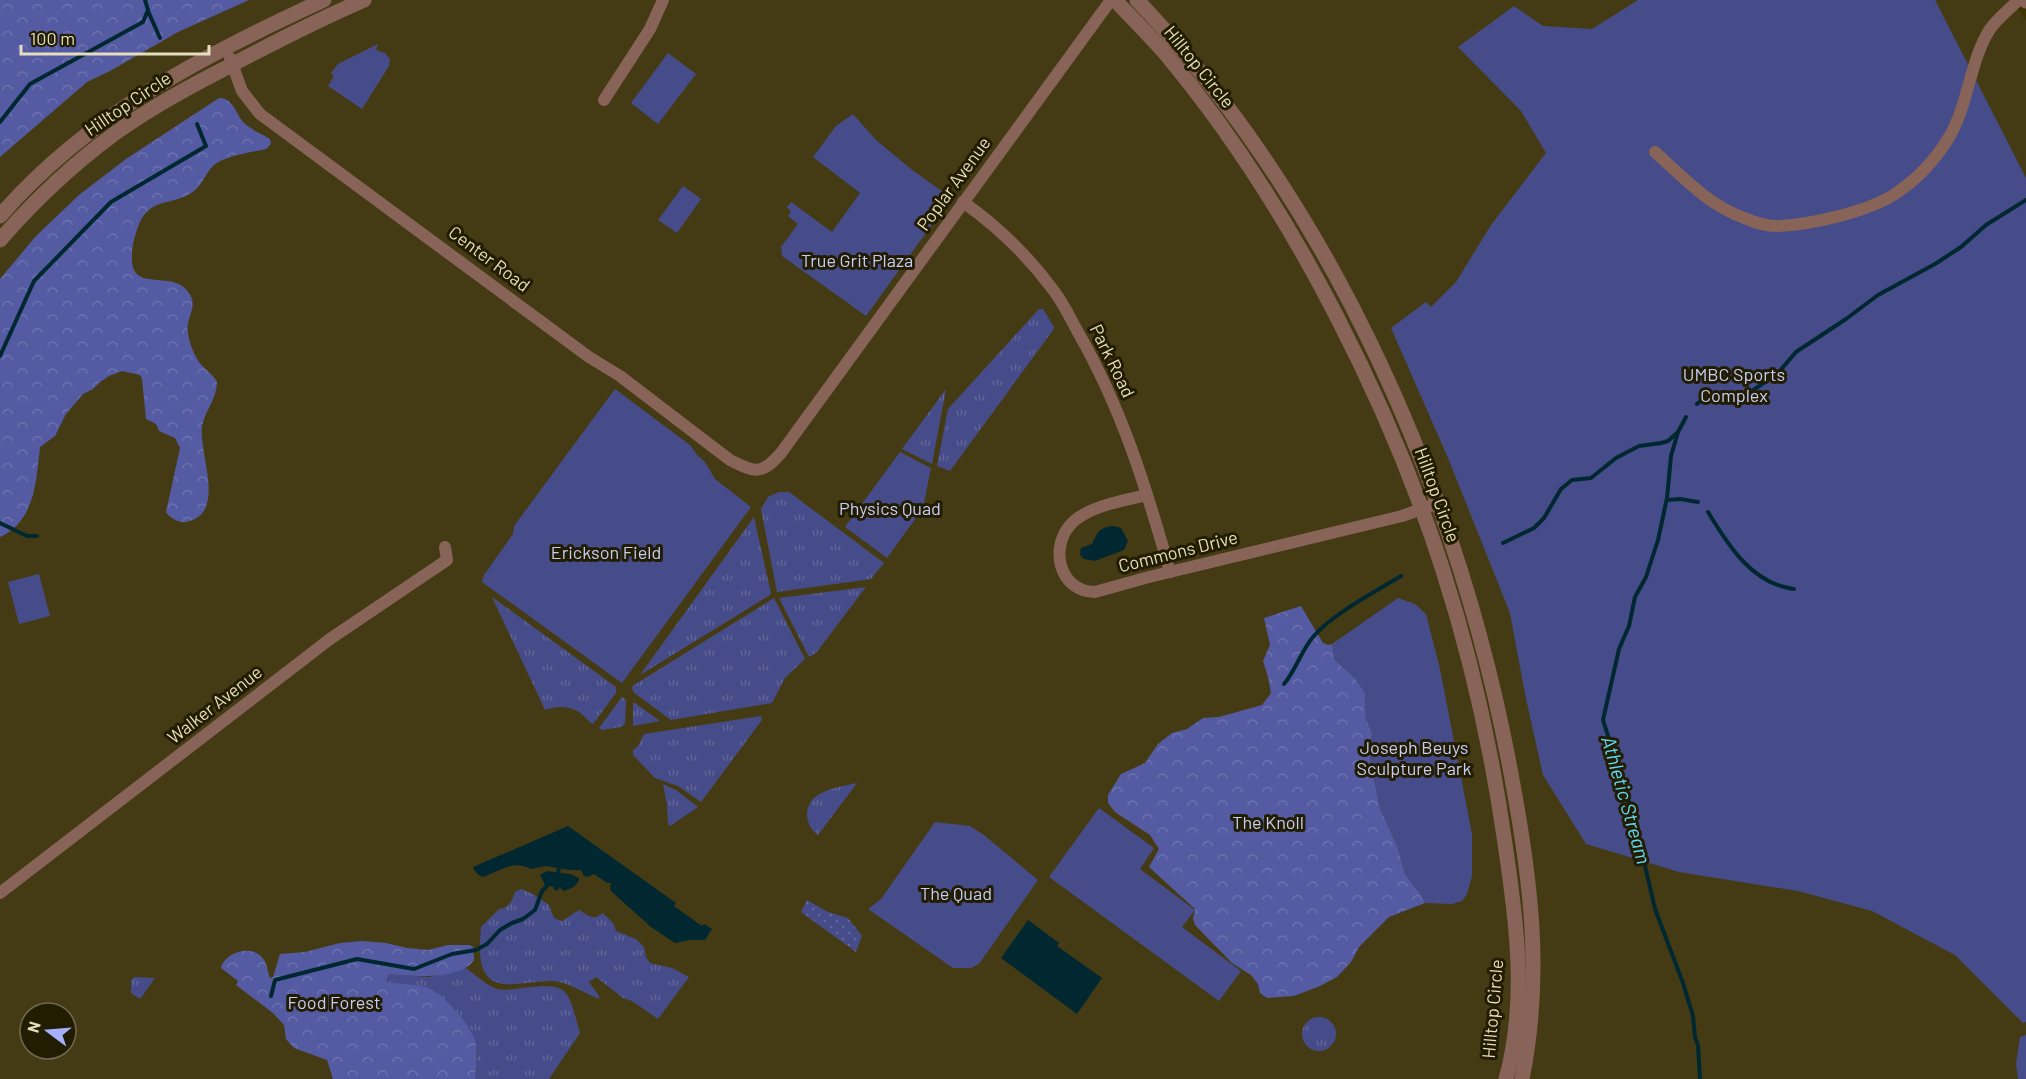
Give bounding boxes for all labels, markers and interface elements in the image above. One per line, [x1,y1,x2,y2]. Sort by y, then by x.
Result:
scale bar [21,18,208,56]
street label: Hilltop Circle [1160,21,1240,112]
text: 100 m [30,27,75,49]
street label: Hilltop Circle [80,66,175,140]
street label: Poplar Avenue [912,132,995,235]
street label: Center Road [445,221,535,296]
park label: True Grit Plaza [801,249,913,271]
street label: Park Road [1086,320,1140,401]
park label: UMBC Sports Complex [1683,363,1785,406]
street label: Hilltop Circle [1411,444,1465,545]
park label: Physics Quad [839,497,941,519]
street label: Commons Drive [1116,526,1240,576]
park label: Erickson Field [551,541,661,563]
street label: Walker Avenue [163,660,266,748]
water label: Athletic Stream [1597,733,1657,866]
park label: Joseph Beuys Sculpture Park [1357,736,1471,779]
park label: The Knoll [1232,811,1304,833]
park label: The Quad [920,882,992,904]
street label: Hilltop Circle [1477,958,1507,1059]
park label: Food Forest [288,991,380,1013]
north arrow [18,1001,78,1061]
text: N [23,1019,44,1034]

